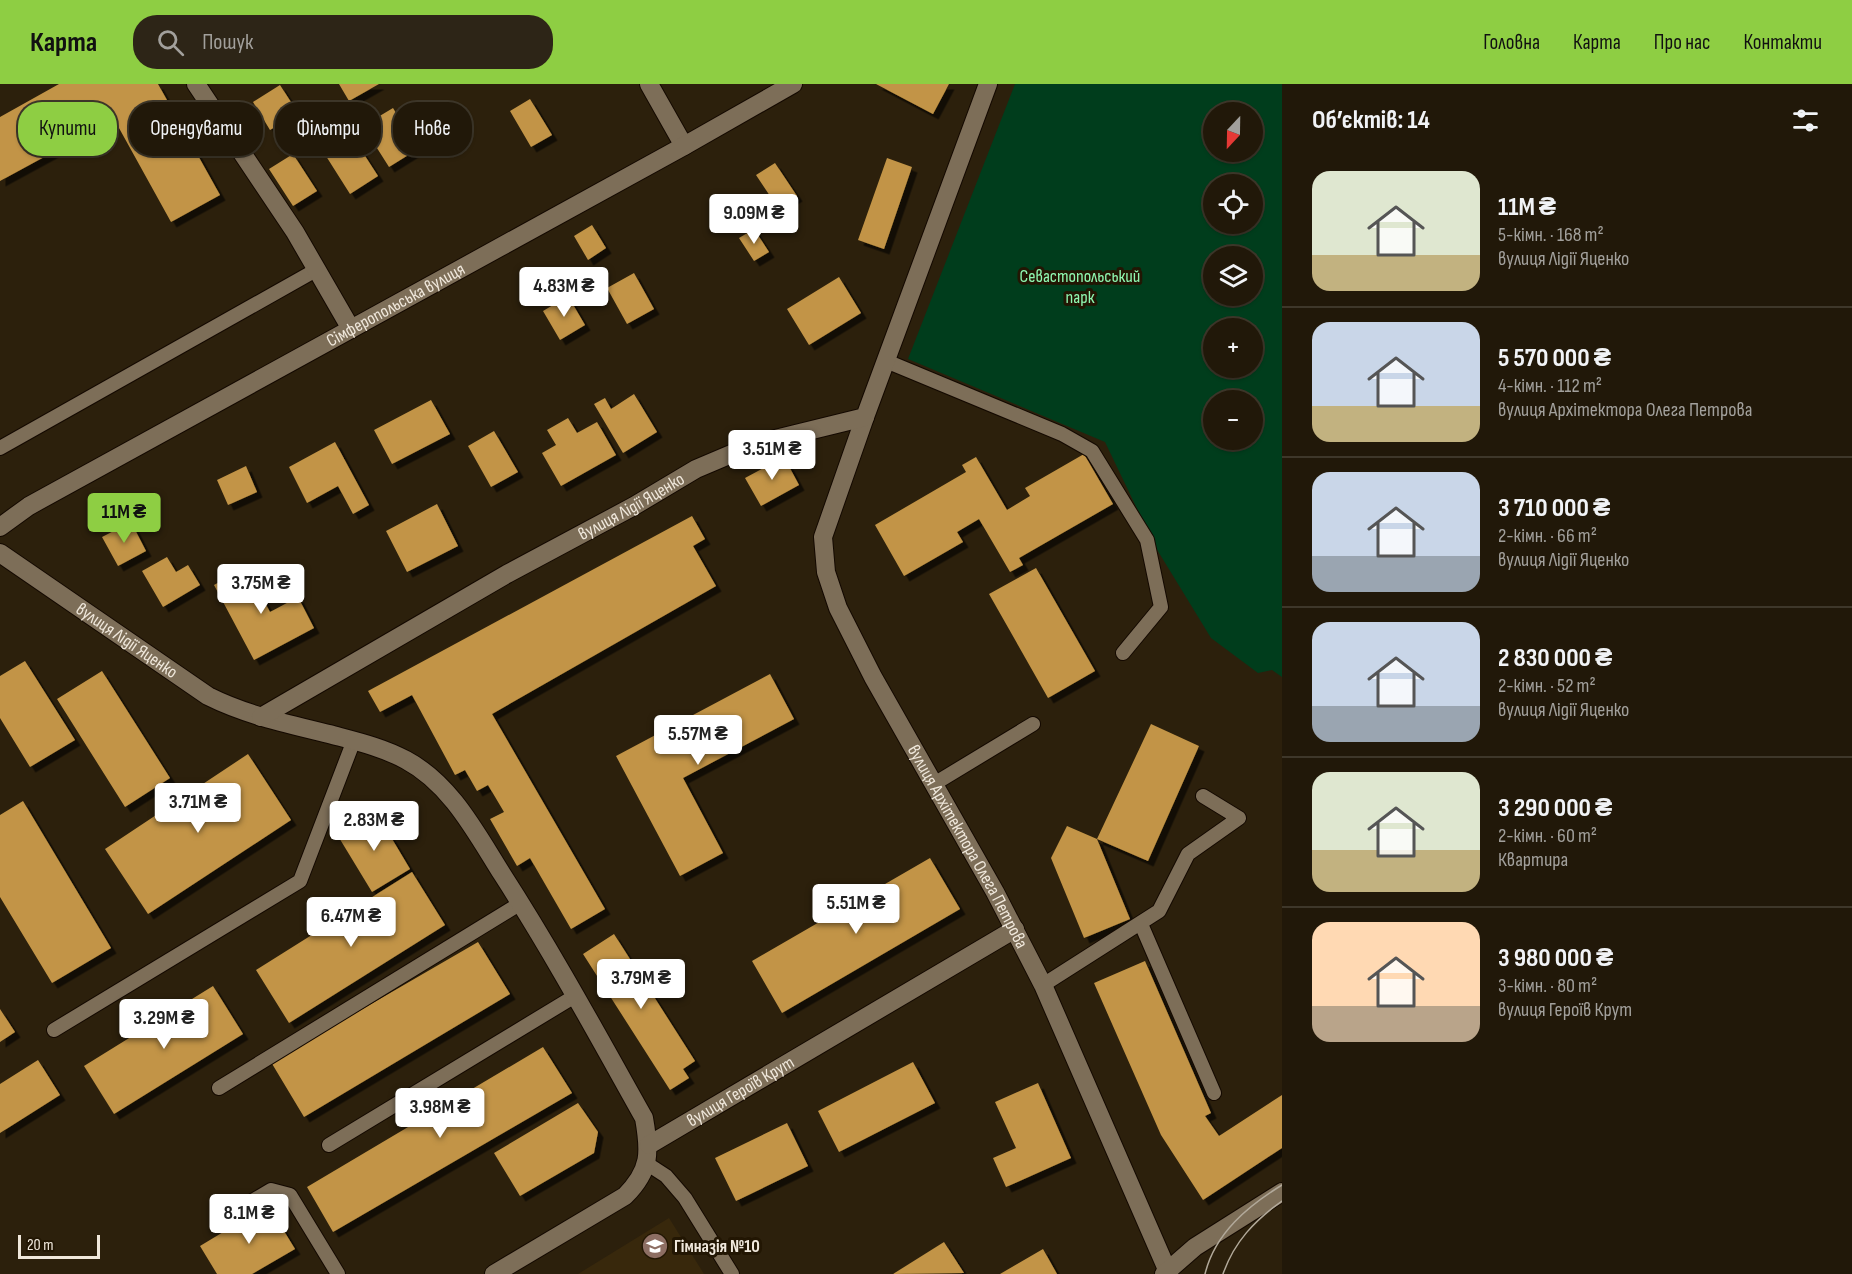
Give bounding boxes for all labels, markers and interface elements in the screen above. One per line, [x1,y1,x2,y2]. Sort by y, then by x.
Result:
search box [133,15,553,69]
text: Карта [30,26,97,59]
icon: search [154,26,187,59]
text: Пошук [202,29,253,56]
text: Головна [1483,30,1540,55]
text: Карта [1573,30,1621,55]
text: Про нас [1654,30,1710,55]
text: Контакти [1743,30,1822,55]
chip: Купити [18,102,117,156]
chip: Орендувати [129,102,263,156]
chip: Фільтри [275,102,381,156]
chip: Нове [393,102,472,156]
north arrow [1203,102,1263,162]
map controls [1203,102,1263,450]
icon: filters [1789,104,1822,137]
text: Об’єктів: 14 [1312,105,1430,136]
button: locate [1203,174,1263,234]
text: 11M ₴ [1498,192,1556,223]
pin: 9.09M ₴ [699,194,809,245]
icon: home [1360,195,1432,267]
text: 9.09M ₴ [723,201,785,225]
text: 5-кімн. · 168 m² [1498,223,1604,247]
button: layers [1203,246,1263,306]
text: вулиця Лідії Яценко [1498,247,1629,271]
street label: Сімферопольська вулиця [323,259,469,351]
park label: Севастопольський парк [1020,266,1140,308]
pin: 4.83M ₴ [509,267,619,318]
text: 4.83M ₴ [533,274,595,298]
button: + [1203,318,1263,378]
text: 5 570 000 ₴ [1498,343,1611,374]
icon: home [1360,346,1432,418]
text: 4-кімн. · 112 m² [1498,374,1602,398]
button: − [1203,390,1263,450]
text: вулиця Архітектора Олега Петрова [1498,398,1753,422]
pin: 3.51M ₴ [717,430,827,481]
text: 3.51M ₴ [742,437,802,461]
street label: вулиця Лідії Яценко [575,468,688,545]
pin: 11M ₴ [82,493,166,544]
text: 3 710 000 ₴ [1498,493,1610,524]
icon: home [1360,496,1432,568]
text: 11M ₴ [102,500,146,524]
text: 2-кімн. · 66 m² [1498,524,1597,548]
text: вулиця Лідії Яценко [1498,548,1629,572]
pin: 3.75M ₴ [206,564,316,615]
text: 3.75M ₴ [231,571,291,595]
street label: вулиця Лідії Яценко [72,598,181,683]
text: 2 830 000 ₴ [1498,643,1612,674]
icon: home [1360,646,1432,718]
text: 2-кімн. · 52 m² [1498,674,1596,698]
text: вулиця Лідії Яценко [1498,698,1629,722]
pin: 5.57M ₴ [643,715,753,766]
text: 5.57M ₴ [668,722,728,746]
street label: вулиця Архітектора Олега Петрова [903,741,1032,952]
pin: 3.71M ₴ [143,783,253,834]
text: 3.71M ₴ [169,790,227,814]
text: 3 290 000 ₴ [1498,793,1612,824]
icon: home [1360,796,1432,868]
pin: 2.83M ₴ [319,801,429,852]
text: 2.83M ₴ [344,808,404,832]
text: 2-кімн. · 60 m² [1498,824,1597,848]
text: Квартира [1498,848,1568,872]
pin: 5.51M ₴ [801,884,911,935]
text: 5.51M ₴ [826,891,886,915]
pin: 6.47M ₴ [296,897,406,948]
text: 6.47M ₴ [321,904,381,928]
text: 3 980 000 ₴ [1498,943,1613,974]
icon: home [1360,946,1432,1018]
pin: 3.79M ₴ [586,959,696,1010]
text: 3.79M ₴ [611,966,671,990]
text: 3-кімн. · 80 m² [1498,974,1597,998]
text: вулиця Героїв Крут [1498,998,1632,1022]
pin: 3.29M ₴ [109,999,219,1050]
text: 3.29M ₴ [133,1006,195,1030]
street label: вулиця Героїв Крут [683,1052,798,1131]
pin: 3.98M ₴ [385,1088,495,1139]
text: 3.98M ₴ [409,1095,471,1119]
pin: 8.1M ₴ [200,1194,298,1245]
text: 8.1M ₴ [223,1201,275,1225]
school or university icon: Гімназія №10 [640,1231,670,1261]
scale bar [18,1232,100,1260]
text: 20 m [27,1236,54,1255]
place label: Гімназія №10 [674,1236,760,1257]

